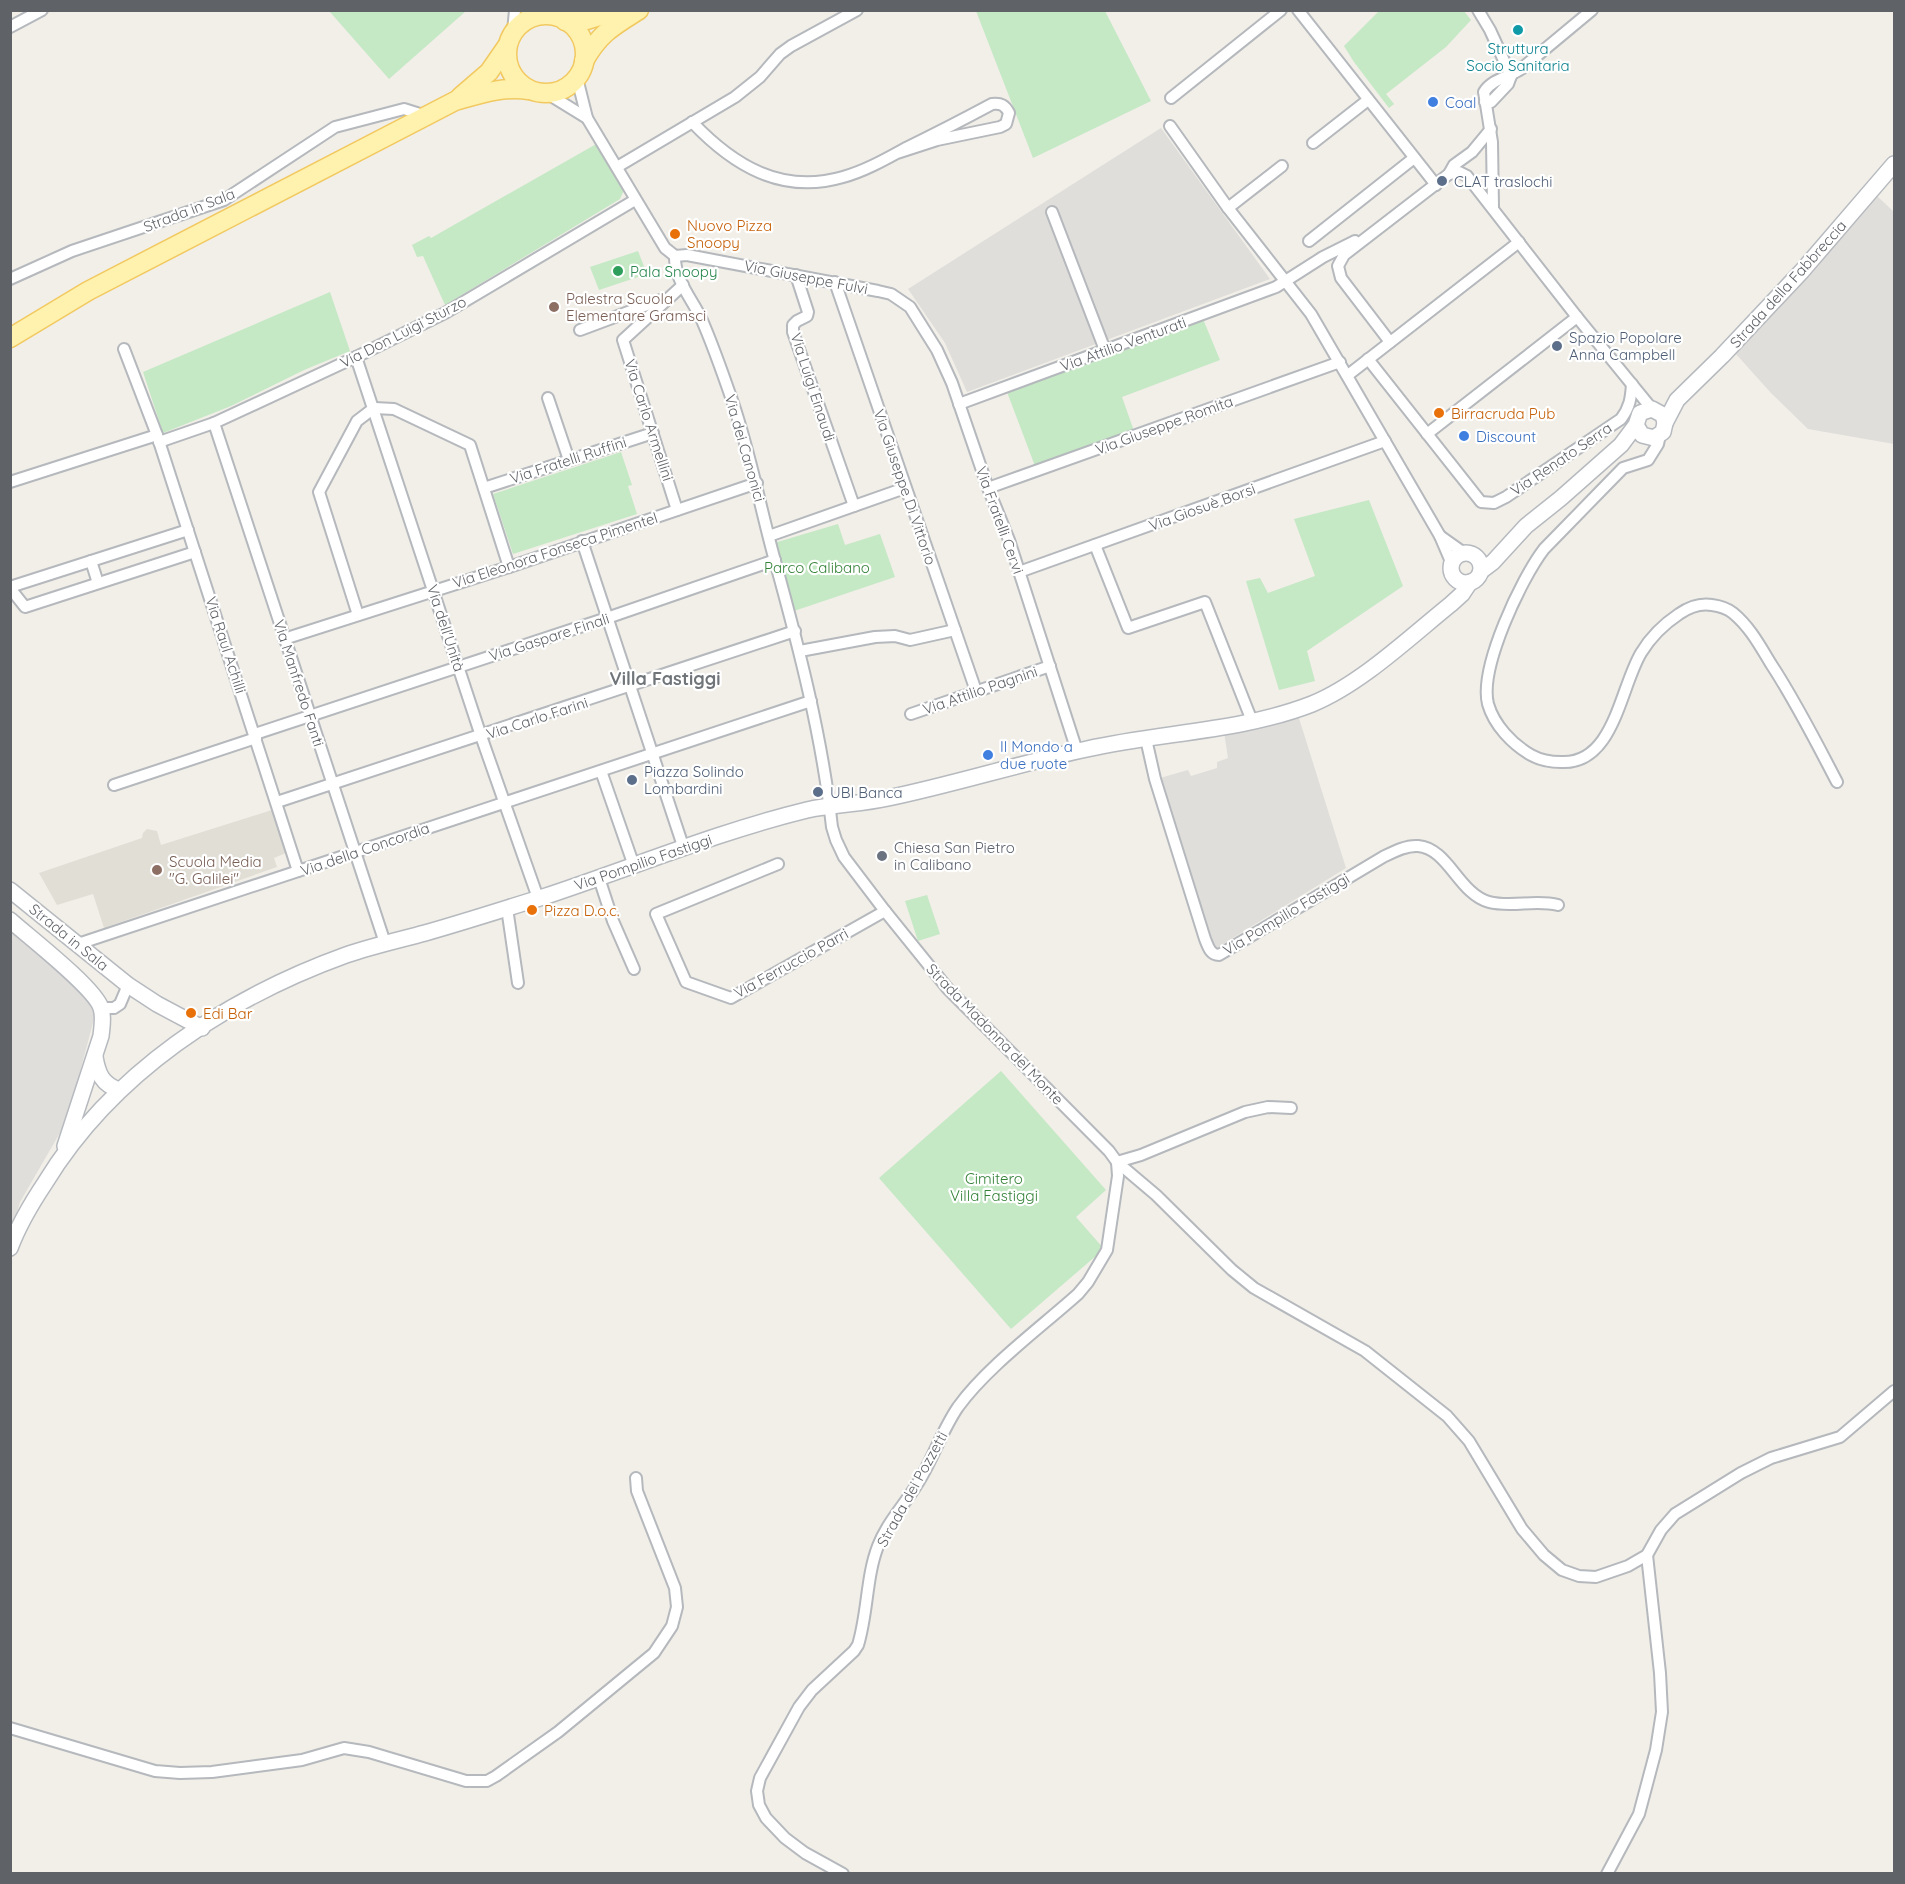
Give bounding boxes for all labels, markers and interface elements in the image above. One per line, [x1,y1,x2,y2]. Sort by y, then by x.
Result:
marker: Struttura Socio Sanitaria [1511,23,1525,37]
place label: Struttura Socio Sanitaria [1466,39,1570,75]
place label: Coal [1445,93,1476,112]
marker: Coal [1426,95,1440,109]
place label: CLAT traslochi [1454,172,1553,191]
marker: CLAT traslochi [1435,174,1449,188]
street label: Strada in Sala [141,184,237,236]
place label: Nuovo Pizza Snoopy [687,216,772,252]
street label: Strada della Fabbreccia [1726,216,1850,352]
marker: Nuovo Pizza Snoopy [668,227,682,241]
street label: Via Giuseppe Fulvi [742,256,870,298]
place label: Pala Snoopy [630,262,717,281]
marker: Pala Snoopy [611,264,625,278]
place label: Palestra Scuola Elementare Gramsci [566,289,706,325]
street label: Via Don Luigi Sturzo [337,292,469,372]
marker: Palestra Scuola Elementare Gramsci [547,300,561,314]
street label: Via Attilio Venturati [1057,312,1189,376]
place label: Spazio Popolare Anna Campbell [1569,328,1682,364]
street label: Via Luigi Einaudi [787,330,839,444]
marker: Spazio Popolare Anna Campbell [1550,339,1564,353]
street label: Via Carlo Armellini [620,357,678,483]
street label: Via Giuseppe Romita [1093,391,1235,459]
street label: Via dei Canonici [721,392,769,504]
place label: Birracruda Pub [1451,404,1555,423]
marker: Birracruda Pub [1432,406,1446,420]
street label: Via Giuseppe Di Vittorio [869,407,941,567]
street label: Via Renato Serra [1507,418,1615,500]
place label: Discount [1476,427,1536,446]
marker: Discount [1457,429,1471,443]
street label: Via Fratelli Ruffini [507,432,629,488]
street label: Via Fratelli Cervi [972,464,1028,576]
street label: Via Giosuè Borsi [1146,479,1258,535]
street label: Via Eleonora Fonseca Pimentel [450,508,660,592]
park label: Parco Calibano [764,558,870,577]
street label: Via dell'Unità [423,582,469,674]
street label: Via Raul Achilli [201,594,251,696]
street label: Via Gaspare Finali [486,609,612,665]
street label: Via Manfredo Fanti [270,617,328,749]
street label: Via Attilio Pagnini [920,661,1040,719]
district label: Villa Fastiggi [609,667,721,690]
street label: Via Carlo Farini [484,693,590,743]
place label: Il Mondo a due ruote [1000,737,1073,773]
marker: Il Mondo a due ruote [981,748,995,762]
place label: Piazza Solindo Lombardini [644,762,744,798]
marker: Piazza Solindo Lombardini [625,773,639,787]
place label: UBI Banca [830,783,903,802]
marker: UBI Banca [811,785,825,799]
street label: Via della Concordia [298,818,432,880]
street label: Via Pompilio Fastiggi [572,829,714,895]
place label: Chiesa San Pietro in Calibano [894,838,1015,874]
marker: Chiesa San Pietro in Calibano [875,849,889,863]
place label: Scuola Media "G. Galilei" [169,852,262,888]
marker: Scuola Media "G. Galilei" [150,863,164,877]
street label: Via Pompilio Fastiggi [1219,869,1353,959]
street label: Strada in Sala [26,899,112,975]
place label: Pizza D.o.c. [544,901,619,920]
marker: Pizza D.o.c. [525,903,539,917]
street label: Via Ferruccio Parri [730,924,852,1002]
street label: Strada Madonna del Monte [922,959,1068,1109]
place label: Edi Bar [203,1004,253,1023]
marker: Edi Bar [184,1006,198,1020]
park label: Cimitero Villa Fastiggi [950,1169,1038,1205]
street label: Strada dei Pozzetti [872,1428,952,1550]

